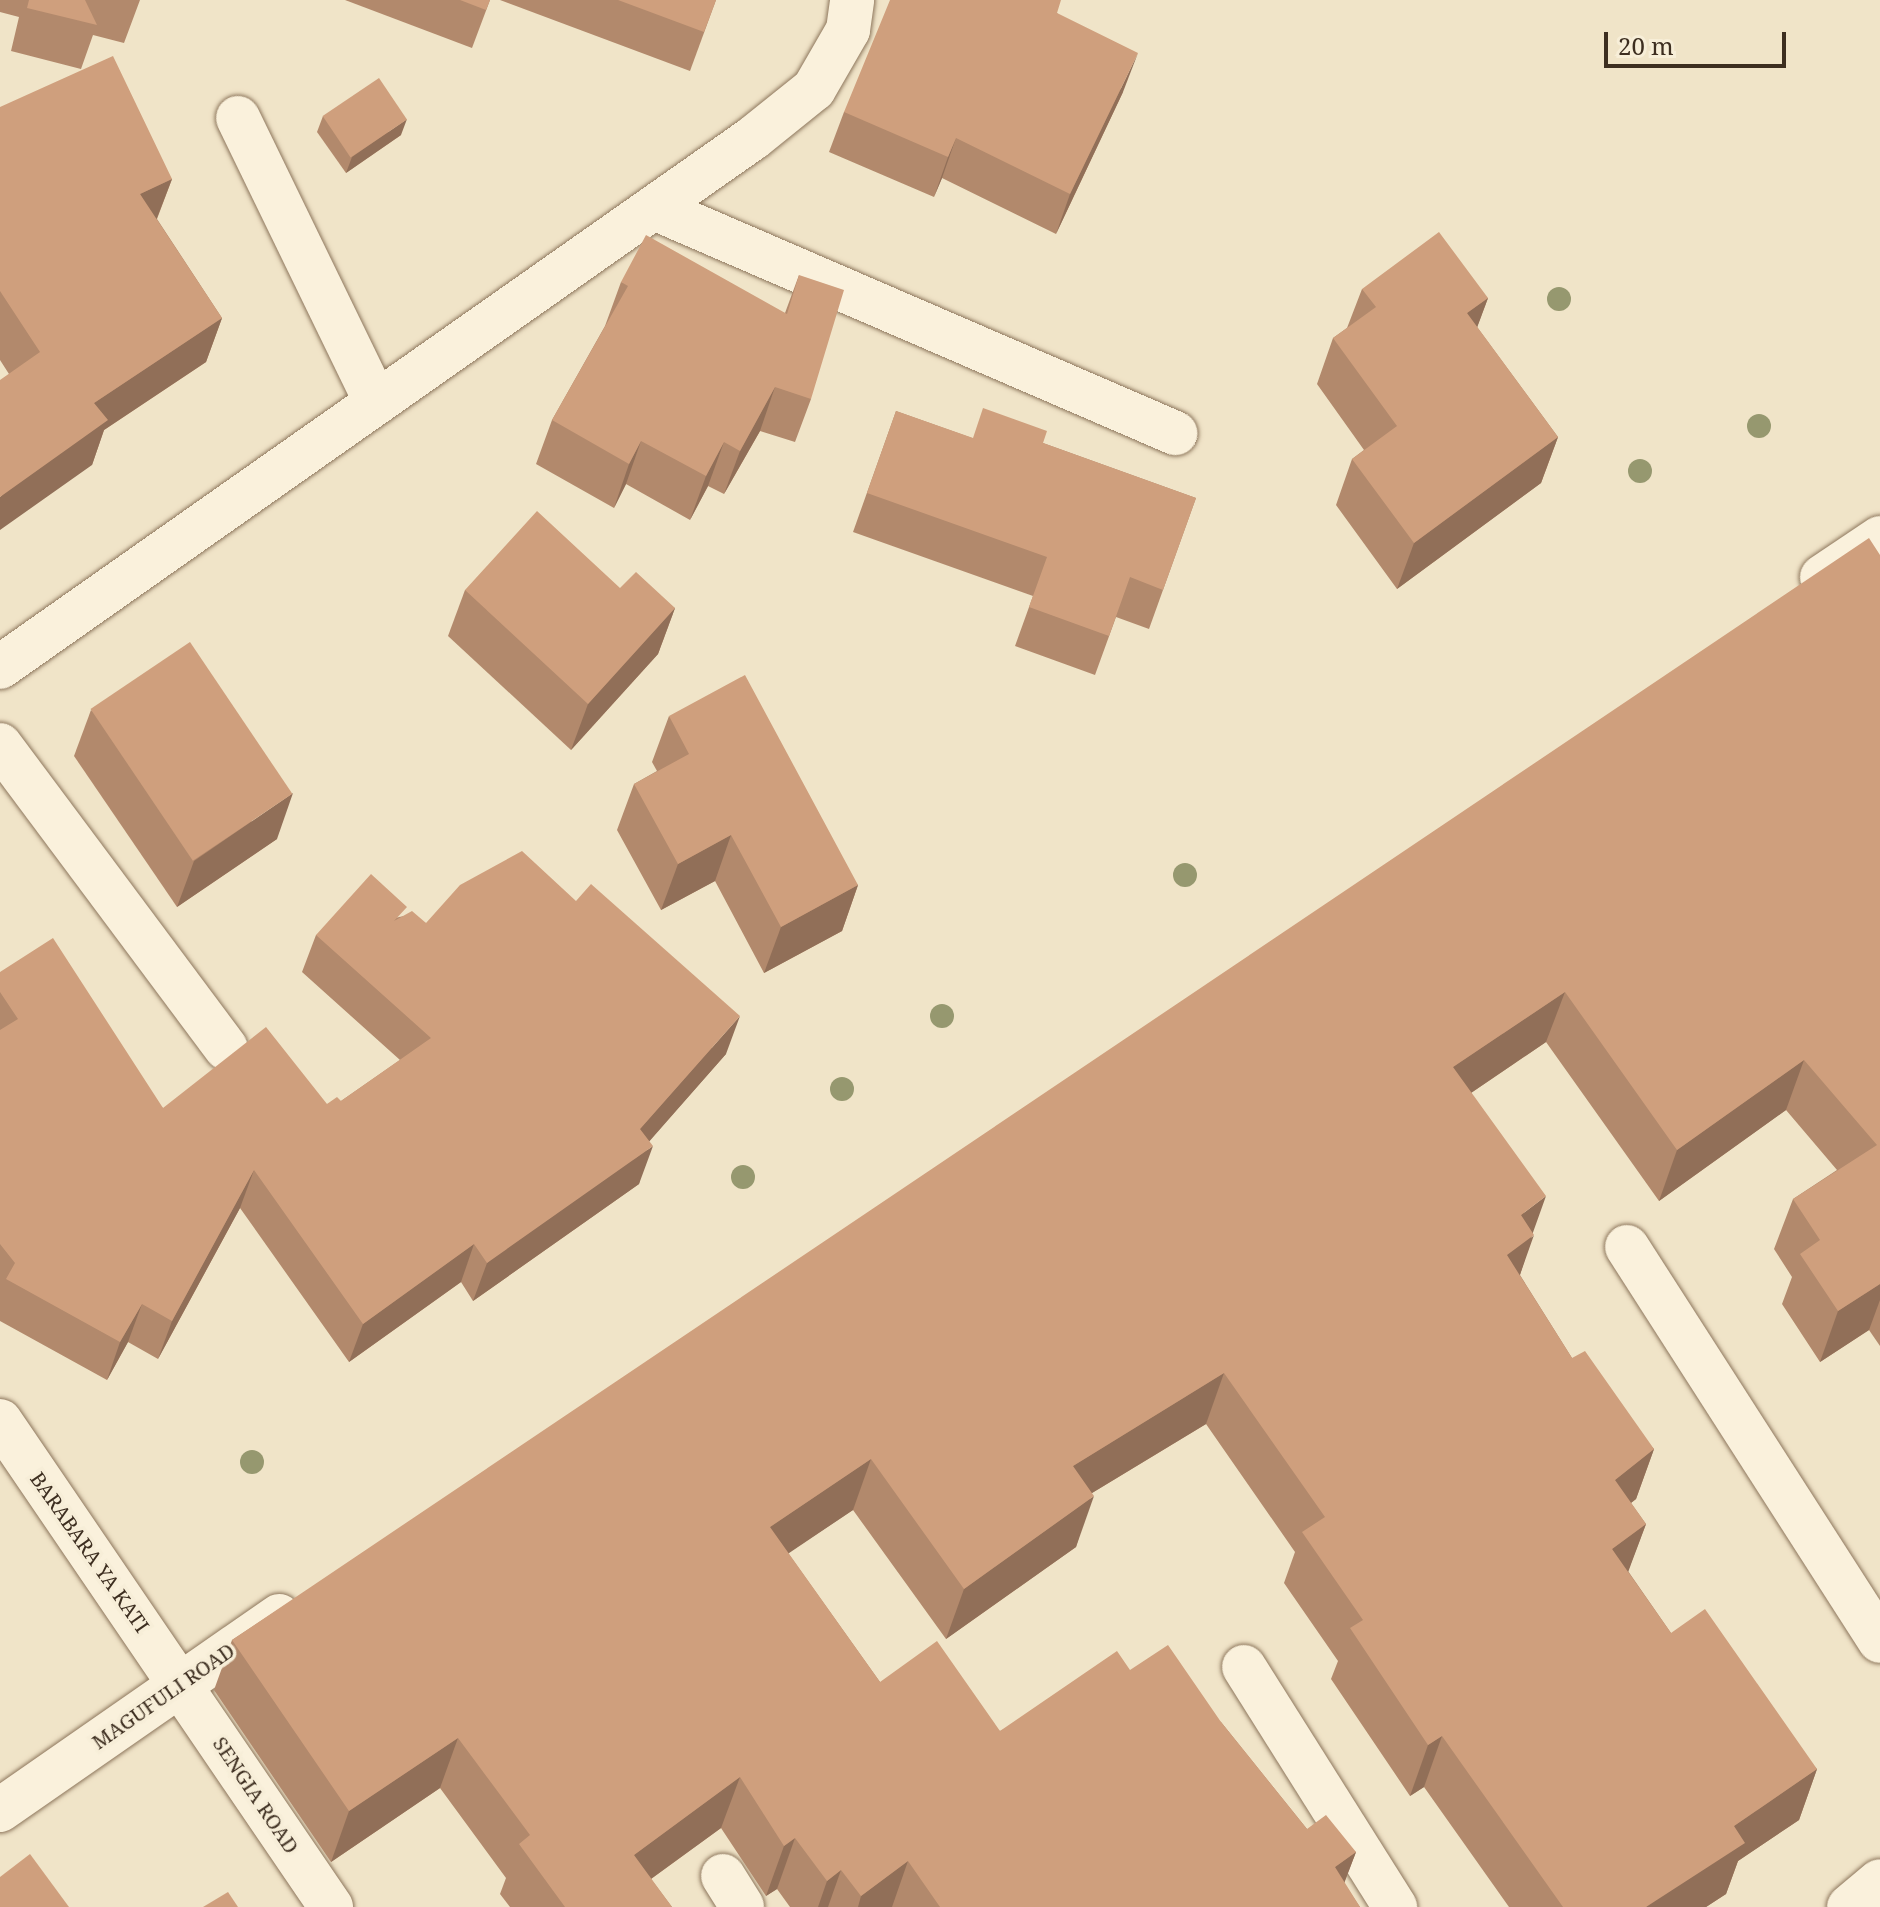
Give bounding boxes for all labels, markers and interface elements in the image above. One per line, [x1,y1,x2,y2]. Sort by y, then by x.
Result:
scale bar [1608,16,1790,66]
text: 20 m [1618,29,1674,62]
street label: BARABARA YA KATI [26,1467,154,1637]
street label: MAGUFULI ROAD [87,1638,239,1754]
street label: SENGIA ROAD [208,1732,304,1858]

